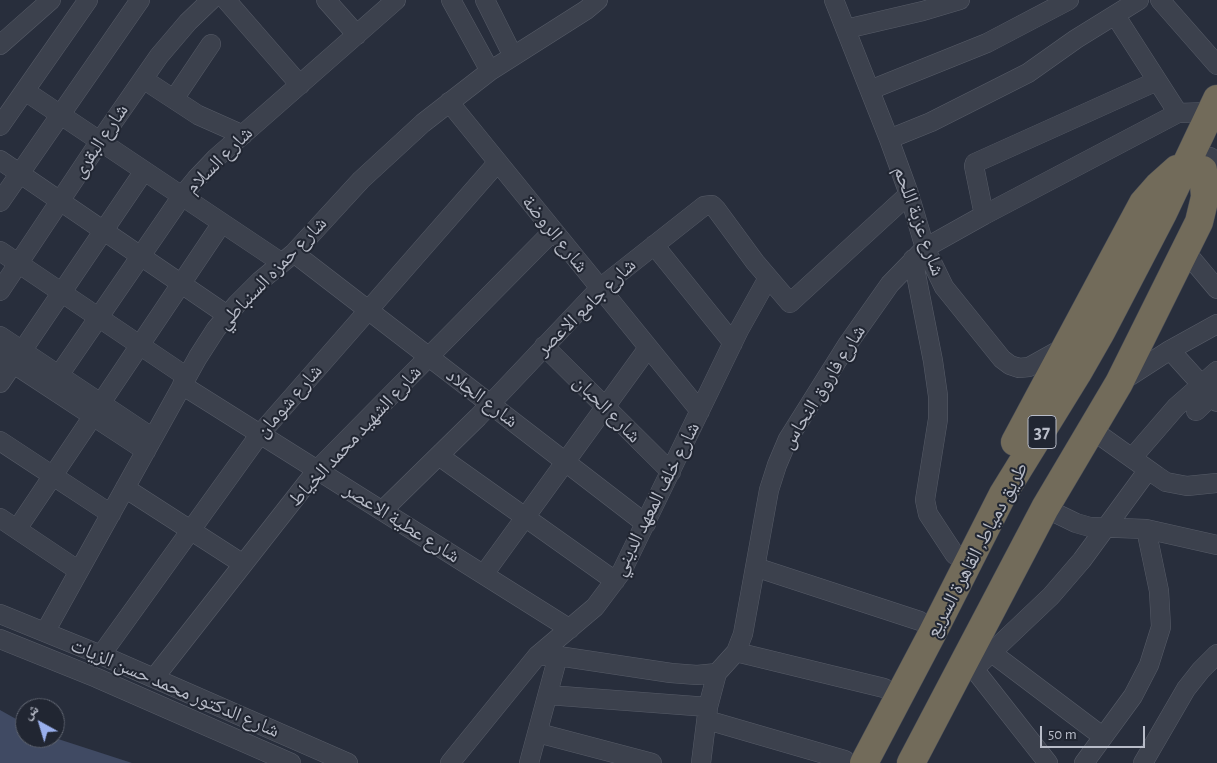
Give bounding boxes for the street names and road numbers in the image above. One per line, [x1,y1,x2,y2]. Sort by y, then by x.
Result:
street label: شارع البقرى [66,99,134,183]
street label: شارع السلام [180,121,258,199]
street label: شارع عزبة اللحم [888,163,950,279]
street label: شارع الروضة [517,190,593,278]
street label: شارع حمزه السنباطي [212,212,332,334]
street label: شارع جامع الاعصر [531,253,641,361]
street label: شارع فاروق النحاس [775,321,871,453]
street label: شارع شومان [251,359,327,443]
street label: شارع الشهيد محمد الخياط [283,360,427,512]
street label: شارع الجلاد [441,363,523,433]
street label: شارع الحبان [568,370,646,448]
road number: 37 [1028,416,1056,448]
street label: شارع خلف المعهد الديني [607,418,705,580]
street label: طريق دمياط, القاهرة السريع [921,458,1033,642]
street label: شارع عطية الاعصر [340,478,464,568]
street label: شارع الدكتور محمد حسن الزيات [67,633,283,743]

